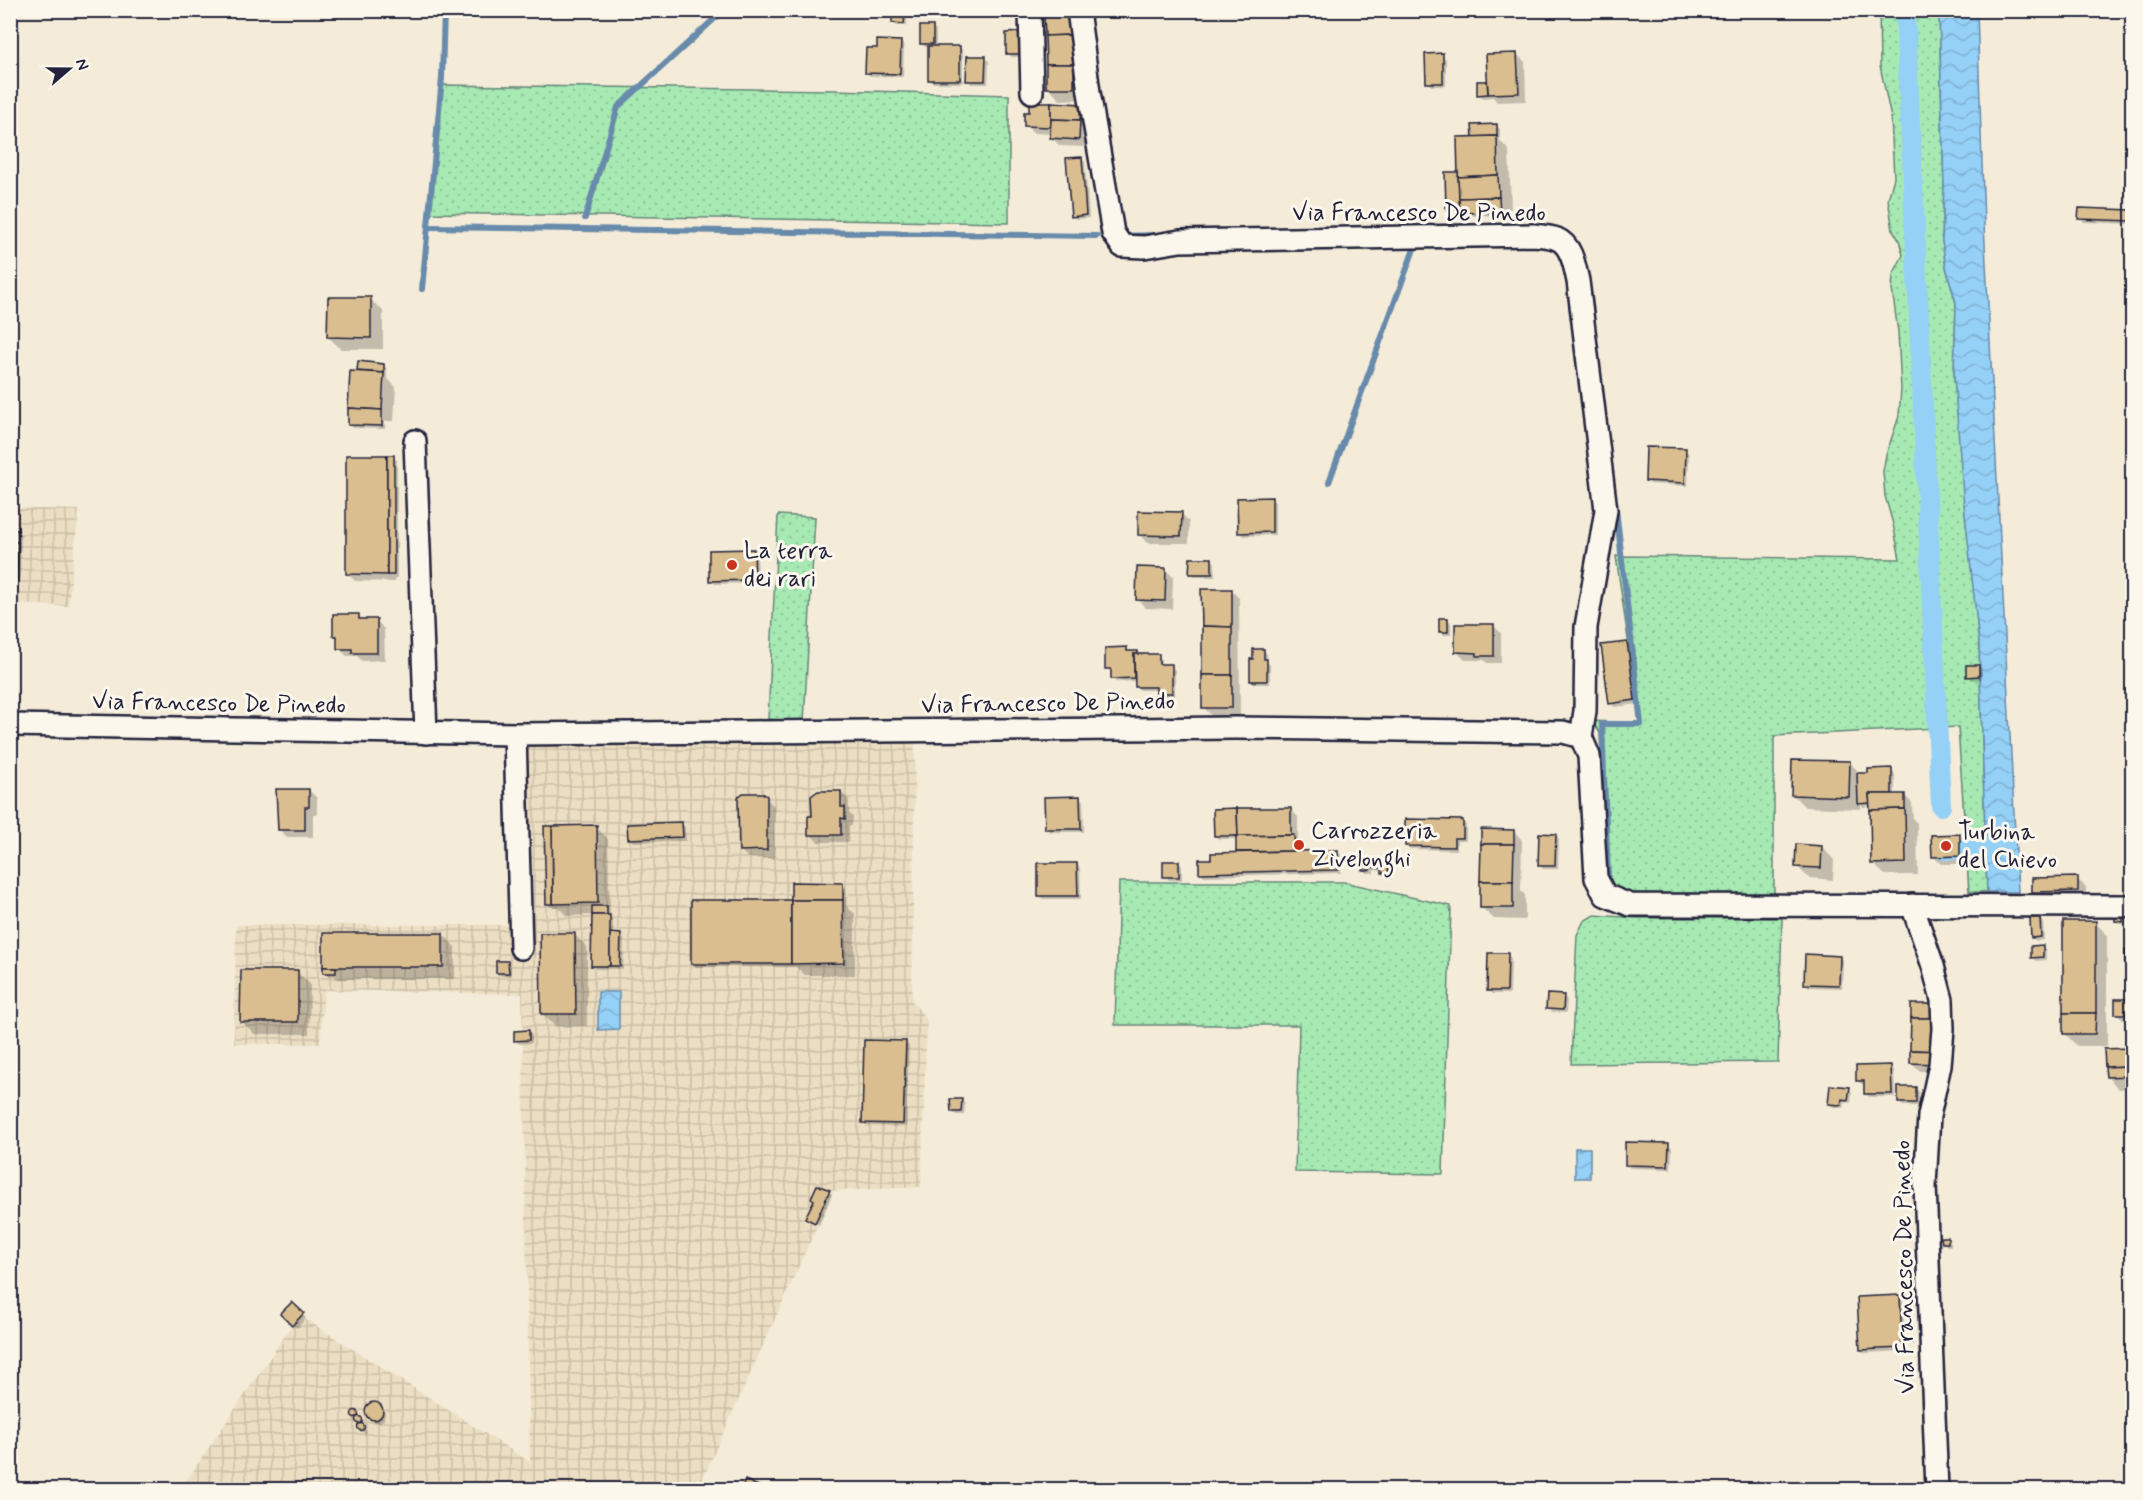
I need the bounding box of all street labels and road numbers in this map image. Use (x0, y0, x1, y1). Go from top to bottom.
street label: Via Francesco De Pinedo (1292, 198, 1546, 229)
street label: Via Francesco De Pinedo (92, 686, 346, 722)
street label: Via Francesco De Pinedo (921, 686, 1175, 722)
street label: Via Francesco De Pinedo (1887, 1140, 1923, 1394)

